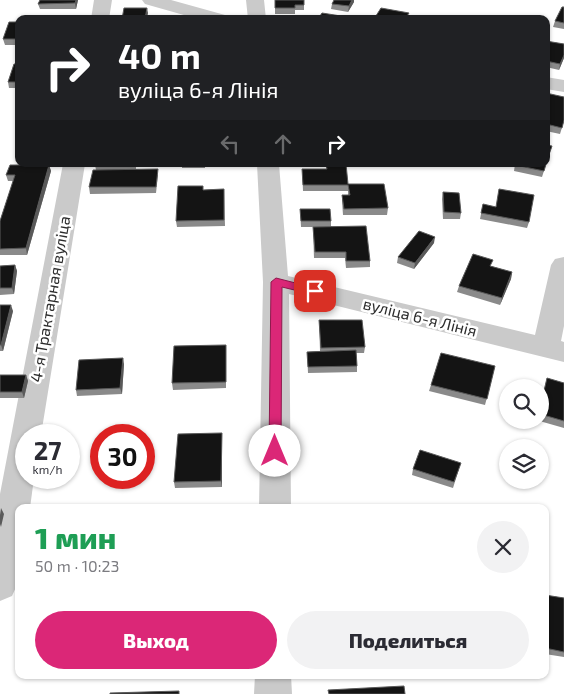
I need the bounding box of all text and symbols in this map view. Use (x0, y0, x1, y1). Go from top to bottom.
text: 40 m (118, 34, 201, 76)
icon: right (35, 35, 100, 100)
text: вуліца 6-я Лінія (118, 76, 278, 102)
icon: left (216, 130, 244, 158)
icon: ahead (269, 130, 297, 158)
icon: right (322, 130, 350, 158)
street label: 4-я Трактарная вуліца (26, 214, 74, 384)
pin (294, 270, 336, 312)
icon: arrive (301, 277, 329, 305)
street label: вуліца 6-я Лінія (361, 293, 479, 341)
map controls (499, 379, 549, 489)
button: search (499, 379, 549, 429)
speed limit sign: 30 (90, 424, 155, 489)
position arrow (248, 424, 300, 476)
text: 27 (34, 435, 61, 465)
button: layers (499, 439, 549, 489)
text: km/h (33, 462, 62, 476)
text: 1 мин (35, 519, 116, 555)
button: close (477, 521, 529, 573)
text: 50 m · 10:23 (35, 556, 119, 575)
button: Выход (35, 611, 277, 669)
button: Поделиться (287, 611, 529, 669)

